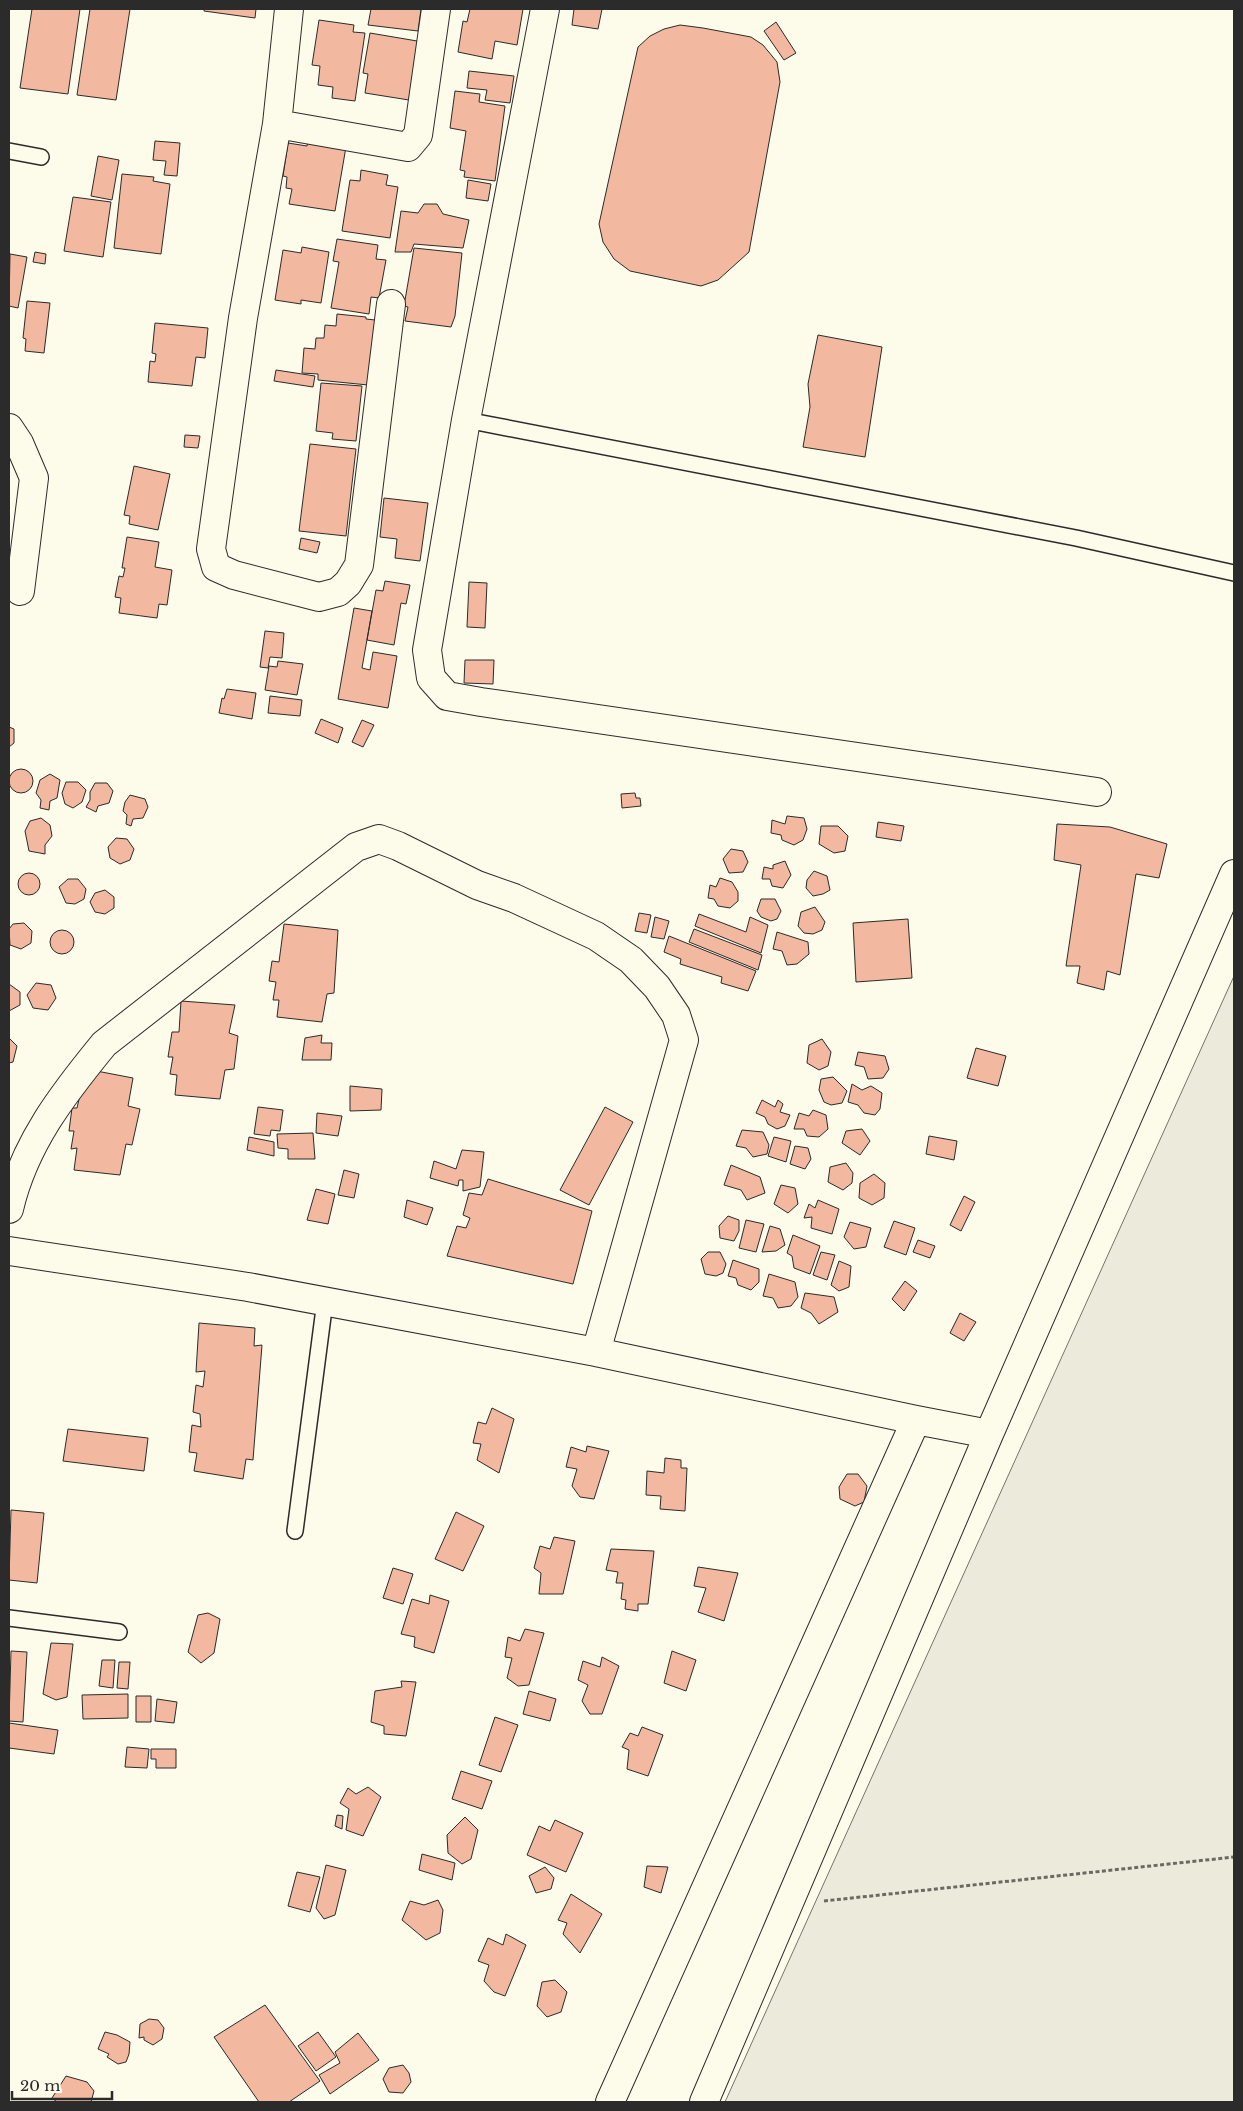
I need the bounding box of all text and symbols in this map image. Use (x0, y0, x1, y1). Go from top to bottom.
scale bar (12, 2068, 112, 2100)
text: 20 m (20, 2076, 60, 2095)

